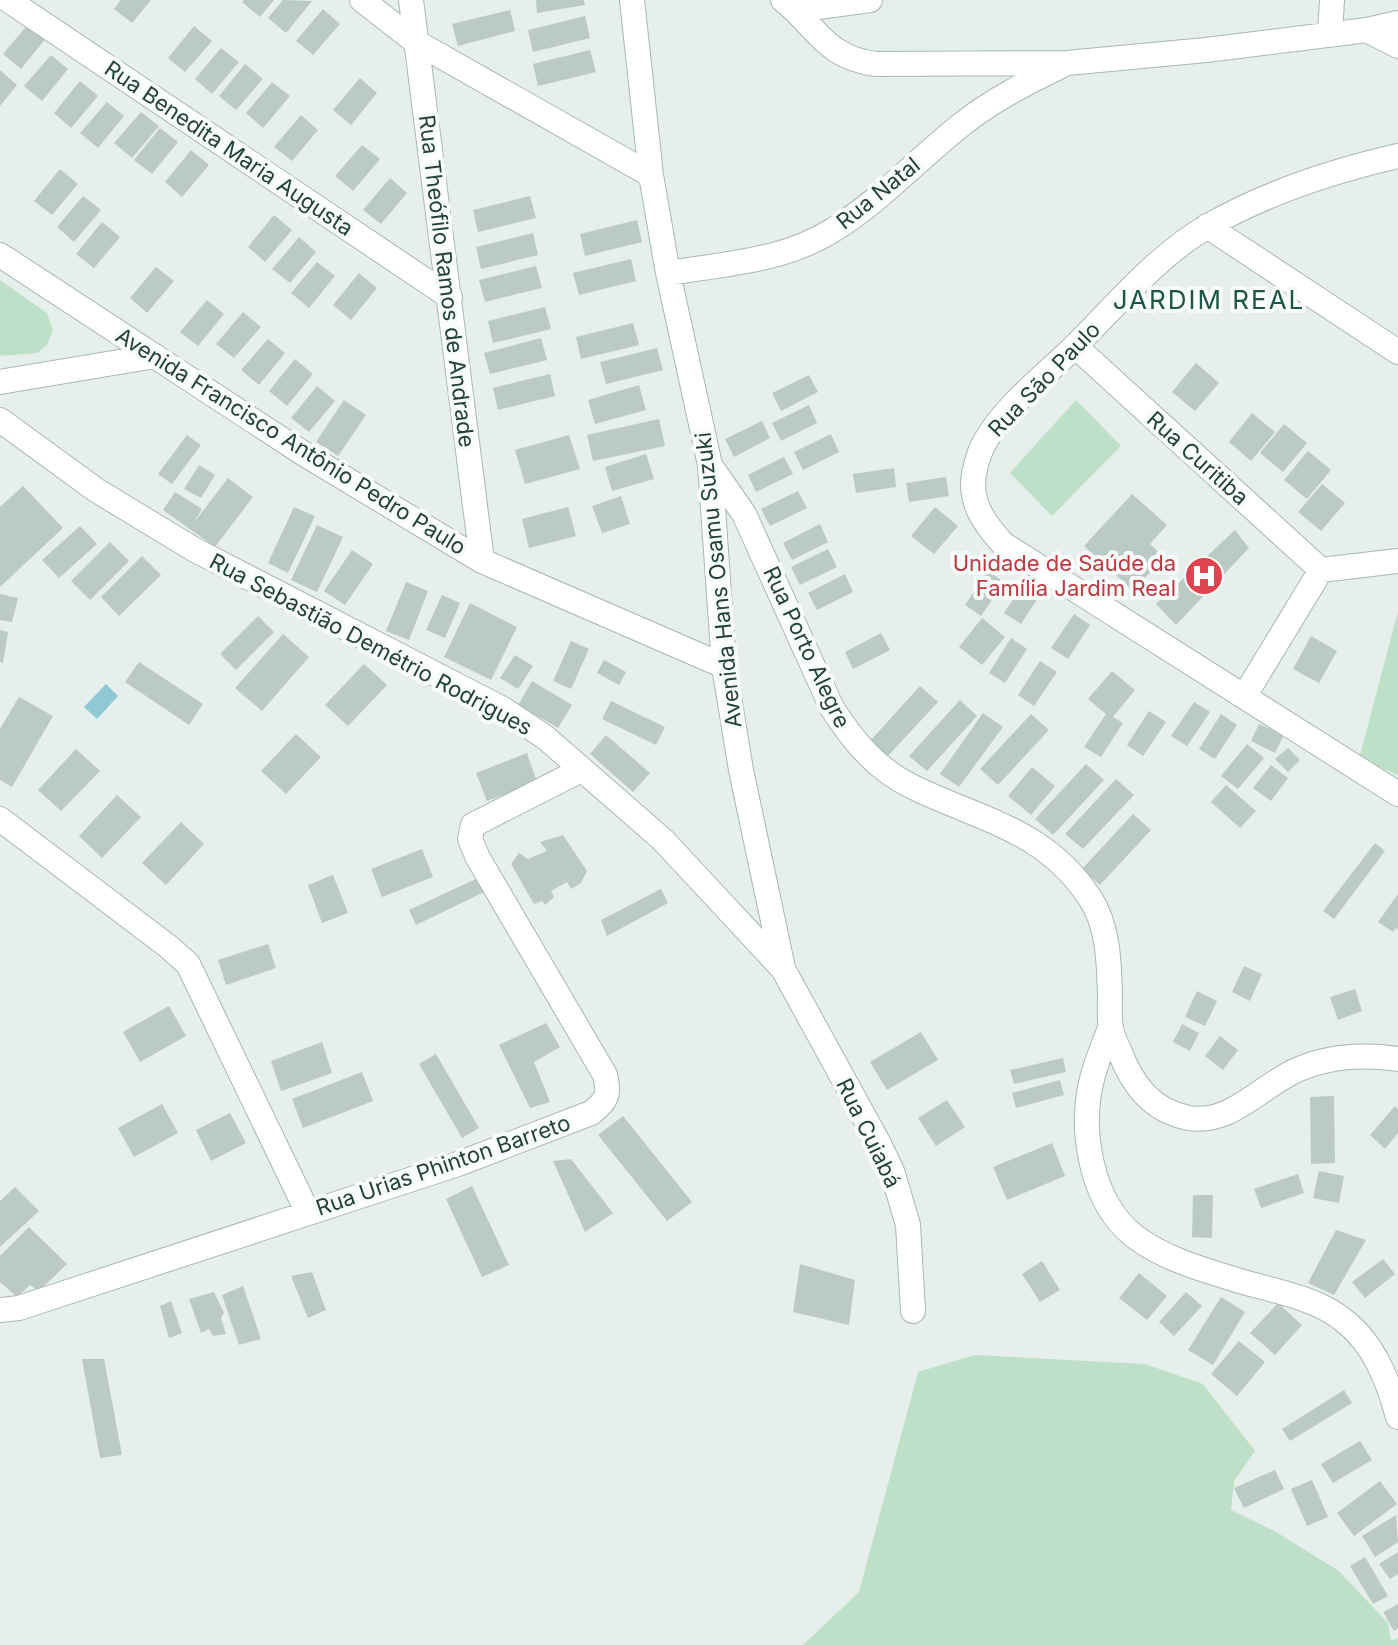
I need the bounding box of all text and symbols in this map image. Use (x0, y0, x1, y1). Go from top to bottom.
street label: Rua Benedita Maria Augusta (100, 55, 358, 241)
street label: Rua Theófilo Ramos de Andrade (414, 113, 480, 449)
street label: Rua Natal (831, 152, 925, 234)
district label: JARDIM REAL (1113, 284, 1305, 315)
street label: Rua São Paulo (983, 316, 1105, 442)
street label: Avenida Francisco Antônio Pedro Paulo (111, 322, 471, 560)
street label: Rua Curitiba (1142, 406, 1254, 510)
street label: Avenida Hans Osamu Suzuki (690, 431, 746, 729)
street label: Rua Sebastião Demétrio Rodrigues (205, 548, 537, 740)
place label: Unidade de Saúde da Família Jardim Real (953, 550, 1176, 601)
hospital icon: Unidade de Saúde da Família Jardim Real (1183, 555, 1225, 597)
street label: Rua Porto Alegre (758, 562, 856, 732)
street label: Rua Cuiabá (831, 1074, 907, 1192)
street label: Rua Urias Phinton Barreto (312, 1109, 574, 1221)

